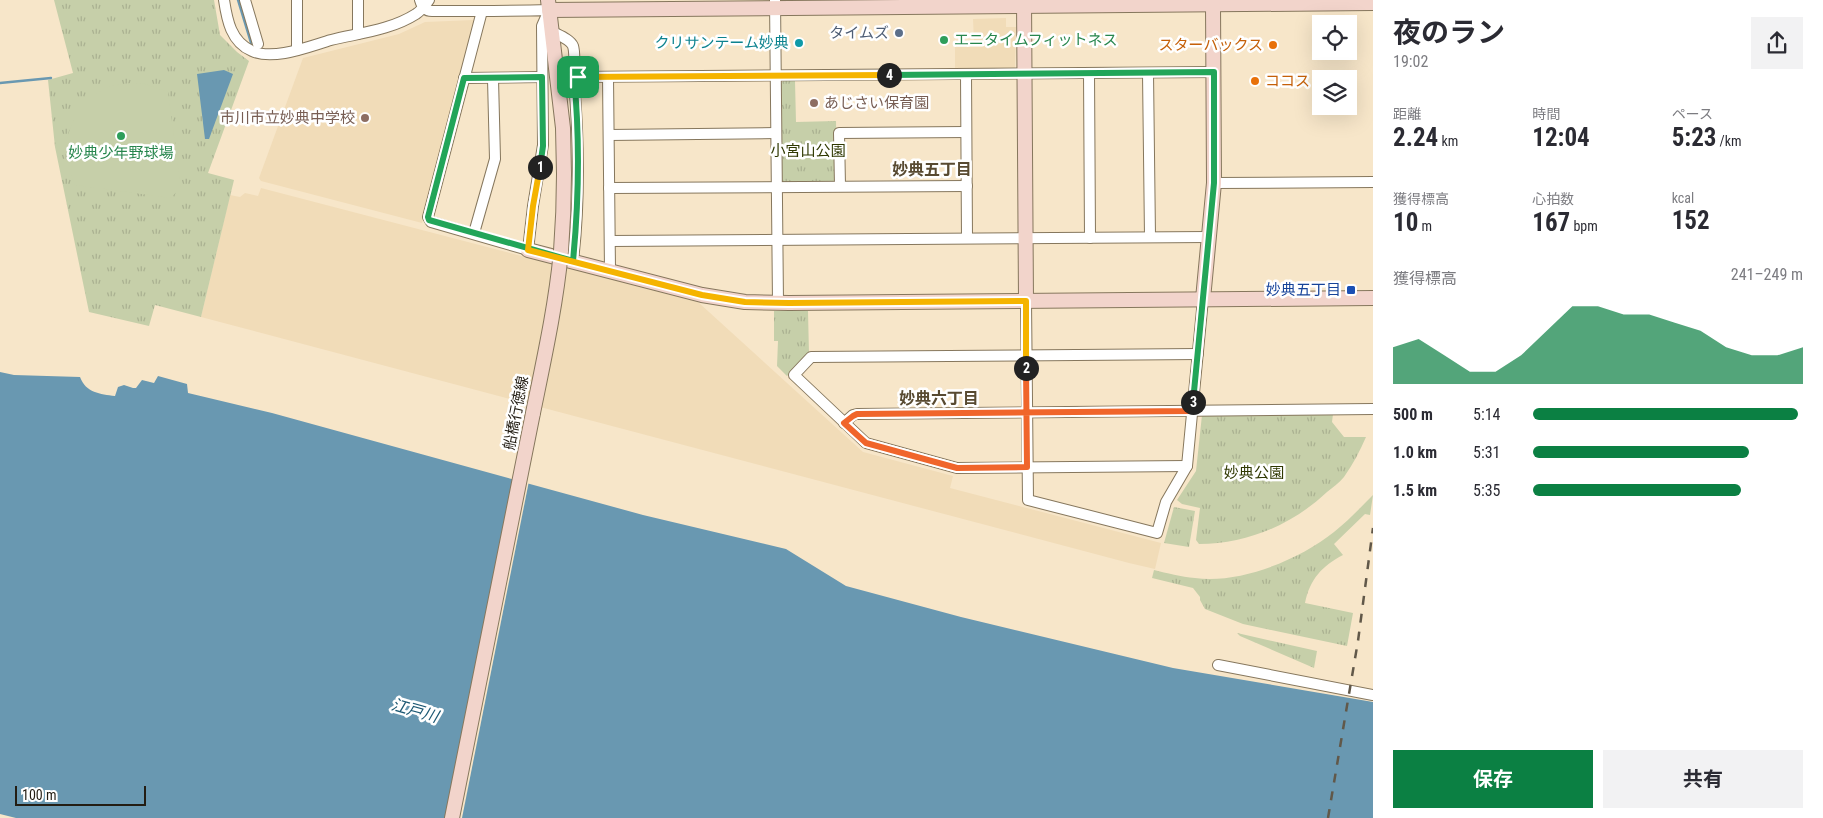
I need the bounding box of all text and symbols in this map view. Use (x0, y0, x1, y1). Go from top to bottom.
map controls (1312, 15, 1357, 115)
button: locate (1312, 15, 1357, 60)
text: 夜のラン (1393, 16, 1505, 49)
button: share (1751, 17, 1803, 69)
place label: タイムズ (829, 24, 889, 42)
marker: タイムズ (893, 27, 905, 39)
place label: エニタイムフィットネス (954, 31, 1118, 49)
place label: クリサンテーム妙典 (654, 34, 789, 52)
marker: エニタイムフィットネス (938, 34, 950, 46)
place label: スターバックス (1159, 36, 1263, 54)
marker: クリサンテーム妙典 (793, 37, 805, 49)
marker: スターバックス (1267, 39, 1279, 51)
text: 19:02 (1393, 52, 1428, 71)
pin (557, 56, 599, 98)
pin: 4 (876, 62, 902, 88)
icon: arrive (564, 63, 592, 91)
text: 4 (886, 67, 893, 83)
button: layers (1312, 70, 1357, 115)
place label: ココス (1265, 72, 1310, 90)
marker: ココス (1249, 75, 1261, 87)
place label: あじさい保育園 (824, 94, 929, 112)
marker: あじさい保育園 (808, 97, 820, 109)
text: 距離 (1393, 106, 1421, 122)
text: 時間 (1532, 106, 1560, 122)
text: ペース (1672, 106, 1713, 122)
place label: 市川市立妙典中学校 (220, 109, 355, 127)
marker: 市川市立妙典中学校 (359, 112, 371, 124)
text: 2.24 (1393, 123, 1438, 152)
text: 12:04 (1532, 123, 1590, 152)
text: 5:23 (1672, 123, 1716, 152)
marker: 妙典少年野球場 (115, 130, 127, 142)
text: km (1438, 133, 1458, 149)
text: /km (1716, 133, 1742, 149)
park label: 小宮山公園 (770, 142, 846, 160)
place label: 妙典少年野球場 (68, 144, 174, 162)
pin: 1 (528, 154, 552, 180)
text: 1 (537, 159, 544, 175)
district label: 妙典五丁目 (892, 160, 972, 179)
text: kcal (1672, 190, 1694, 206)
text: 獲得標高 (1393, 191, 1449, 207)
text: 心拍数 (1532, 191, 1574, 207)
text: 152 (1672, 206, 1710, 235)
text: 10 (1393, 208, 1418, 237)
text: 167 (1532, 208, 1570, 237)
text: m (1418, 218, 1432, 234)
text: bpm (1570, 218, 1598, 234)
text: 241–249 m (1731, 265, 1803, 284)
text: 獲得標高 (1393, 269, 1457, 288)
place label: 妙典五丁目 (1266, 281, 1341, 299)
marker: 妙典五丁目 (1345, 284, 1357, 296)
pin: 2 (1014, 356, 1038, 380)
text: 2 (1023, 360, 1030, 376)
street label: 船橋行徳線 (500, 374, 532, 452)
district label: 妙典六丁目 (899, 389, 979, 408)
pin: 3 (1180, 390, 1206, 414)
text: 3 (1190, 394, 1197, 410)
text: 500 m (1393, 405, 1433, 424)
text: 5:14 (1473, 405, 1500, 424)
text: 1.0 km (1393, 443, 1437, 462)
text: 5:31 (1473, 443, 1500, 462)
park label: 妙典公園 (1224, 464, 1284, 482)
text: 1.5 km (1393, 481, 1437, 500)
text: 5:35 (1473, 481, 1500, 500)
water label: 江戸川 (389, 695, 442, 727)
button: 保存 (1393, 750, 1593, 808)
button: 共有 (1603, 750, 1803, 808)
scale bar (15, 783, 146, 806)
text: 100 m (22, 787, 57, 803)

